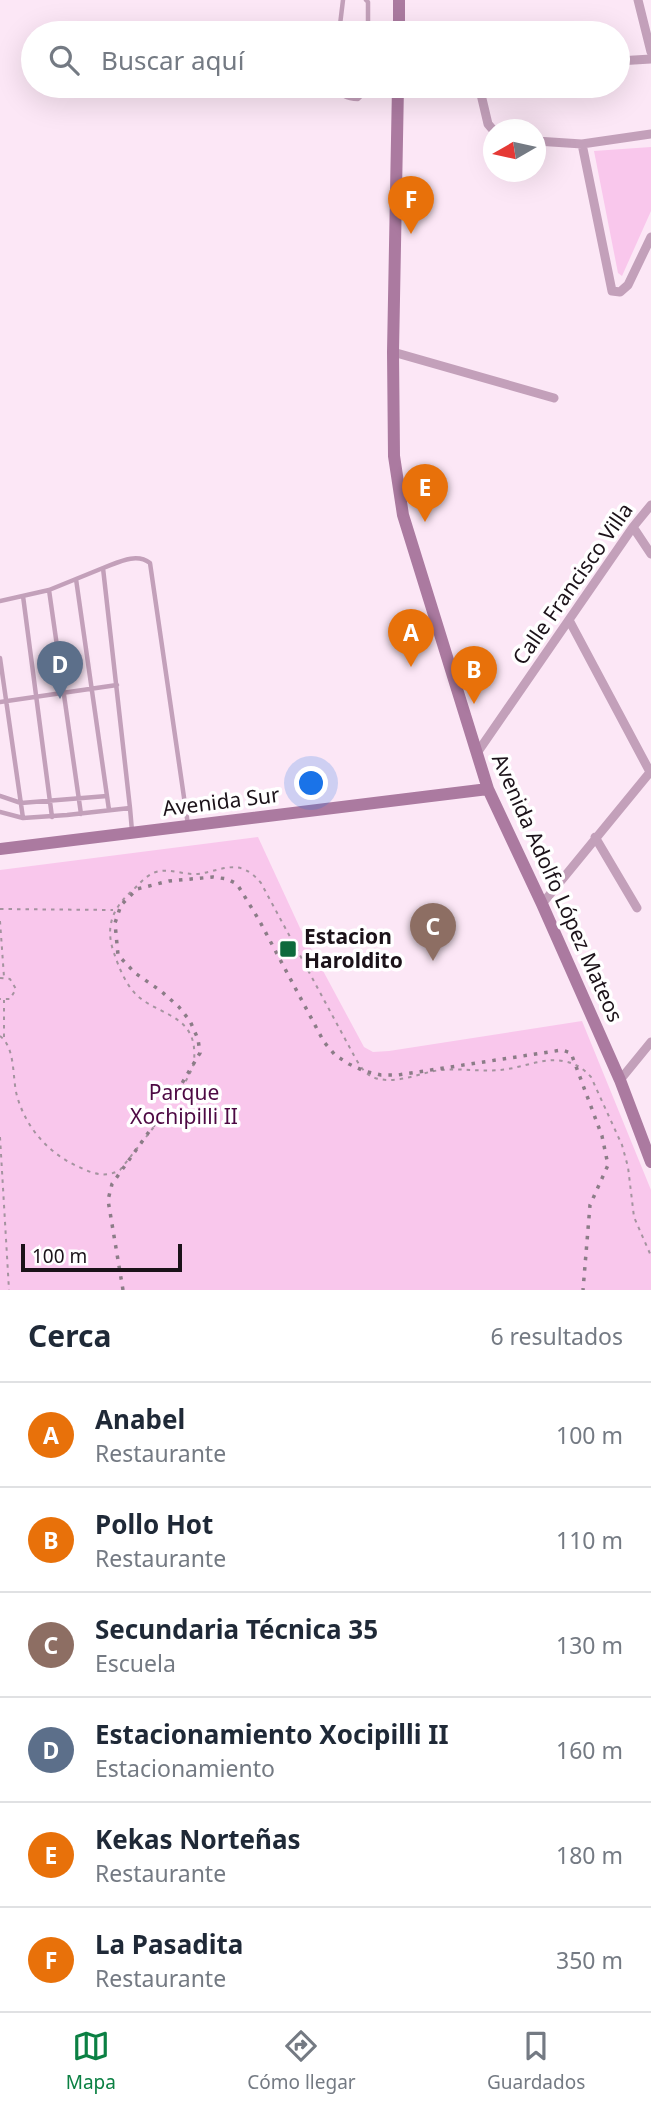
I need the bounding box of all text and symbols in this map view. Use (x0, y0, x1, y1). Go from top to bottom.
search box (21, 21, 630, 98)
icon: search (45, 41, 83, 79)
text: Buscar aquí (101, 42, 244, 78)
north arrow (483, 119, 546, 182)
pin: F (388, 176, 434, 234)
pin: E (402, 464, 448, 522)
street label: Calle Francisco Villa (506, 497, 639, 670)
pin: A (388, 609, 434, 667)
pin: D (37, 641, 83, 699)
pin: B (451, 646, 497, 704)
street label: Avenida Adolfo López Mateos (486, 749, 630, 1026)
your location (294, 766, 328, 800)
street label: Avenida Sur (161, 780, 281, 822)
pin: C (410, 903, 456, 961)
place label: Estacion Haroldito (304, 922, 403, 974)
marker: Estacion Haroldito (278, 939, 298, 959)
park label: Parque Xochipilli II (130, 1078, 238, 1130)
scale bar (21, 1241, 182, 1273)
text: 100 m (32, 1243, 87, 1269)
text: Cerca (28, 1315, 111, 1356)
text: 6 resultados (490, 1320, 623, 1352)
text: Anabel (95, 1401, 185, 1437)
text: A (43, 1419, 59, 1451)
text: 100 m (556, 1419, 623, 1451)
text: Restaurante (95, 1437, 226, 1469)
text: Pollo Hot (95, 1506, 213, 1542)
text: B (43, 1524, 59, 1556)
text: 110 m (556, 1524, 623, 1556)
text: Restaurante (95, 1542, 226, 1574)
text: Secundaria Técnica 35 (95, 1611, 378, 1647)
text: C (44, 1629, 58, 1661)
text: 130 m (556, 1629, 623, 1661)
text: Escuela (95, 1647, 176, 1679)
text: Estacionamiento Xocipilli II (95, 1716, 449, 1752)
text: D (43, 1734, 59, 1766)
text: 160 m (556, 1734, 623, 1766)
text: Estacionamiento (95, 1752, 275, 1784)
text: Kekas Norteñas (95, 1821, 301, 1857)
text: E (45, 1839, 57, 1871)
text: 180 m (556, 1839, 623, 1871)
text: Restaurante (95, 1857, 226, 1889)
text: La Pasadita (95, 1926, 243, 1962)
text: F (45, 1944, 57, 1976)
text: 350 m (556, 1944, 623, 1976)
text: Restaurante (95, 1962, 226, 1994)
tab: Mapa (66, 2027, 116, 2095)
tab: Cómo llegar (247, 2027, 356, 2095)
tab: Guardados (487, 2027, 585, 2095)

